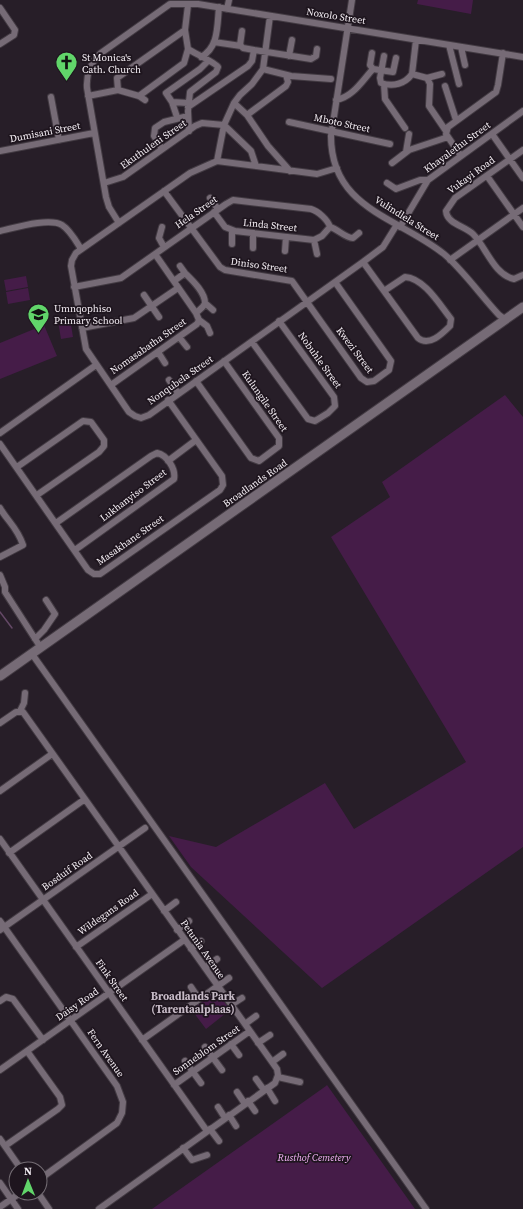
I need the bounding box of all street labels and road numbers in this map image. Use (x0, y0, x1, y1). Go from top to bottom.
street label: Noxolo Street (306, 5, 367, 27)
street label: Mboto Street (313, 111, 372, 135)
street label: Ekuthuleni Street (117, 116, 189, 172)
street label: Khayalethu Street (421, 118, 493, 175)
street label: Dumisani Street (9, 119, 82, 145)
street label: Vukayi Road (445, 153, 498, 197)
street label: Hela Street (172, 192, 220, 231)
street label: Vulindlela Street (372, 193, 442, 243)
street label: Linda Street (243, 216, 298, 234)
street label: Diniso Street (230, 255, 289, 276)
street label: Nomasabatha Street (108, 315, 189, 377)
street label: Kwezi Street (333, 324, 377, 376)
street label: Nobuhle Street (295, 329, 345, 391)
street label: Nonqubela Street (145, 352, 216, 407)
street label: Kulungile Street (239, 368, 291, 435)
street label: Broadlands Road (220, 456, 290, 510)
street label: Lukhanyiso Street (97, 465, 169, 524)
street label: Masakhane Street (94, 512, 167, 568)
street label: Bosduif Road (39, 849, 95, 893)
street label: Wildegans Road (75, 886, 141, 938)
street label: Petunia Avenue (178, 917, 228, 981)
street label: Fink Street (93, 956, 132, 1004)
street label: Daisy Road (53, 984, 101, 1024)
street label: Sonneblom Street (170, 1022, 243, 1078)
street label: Fern Avenue (85, 1026, 127, 1080)

